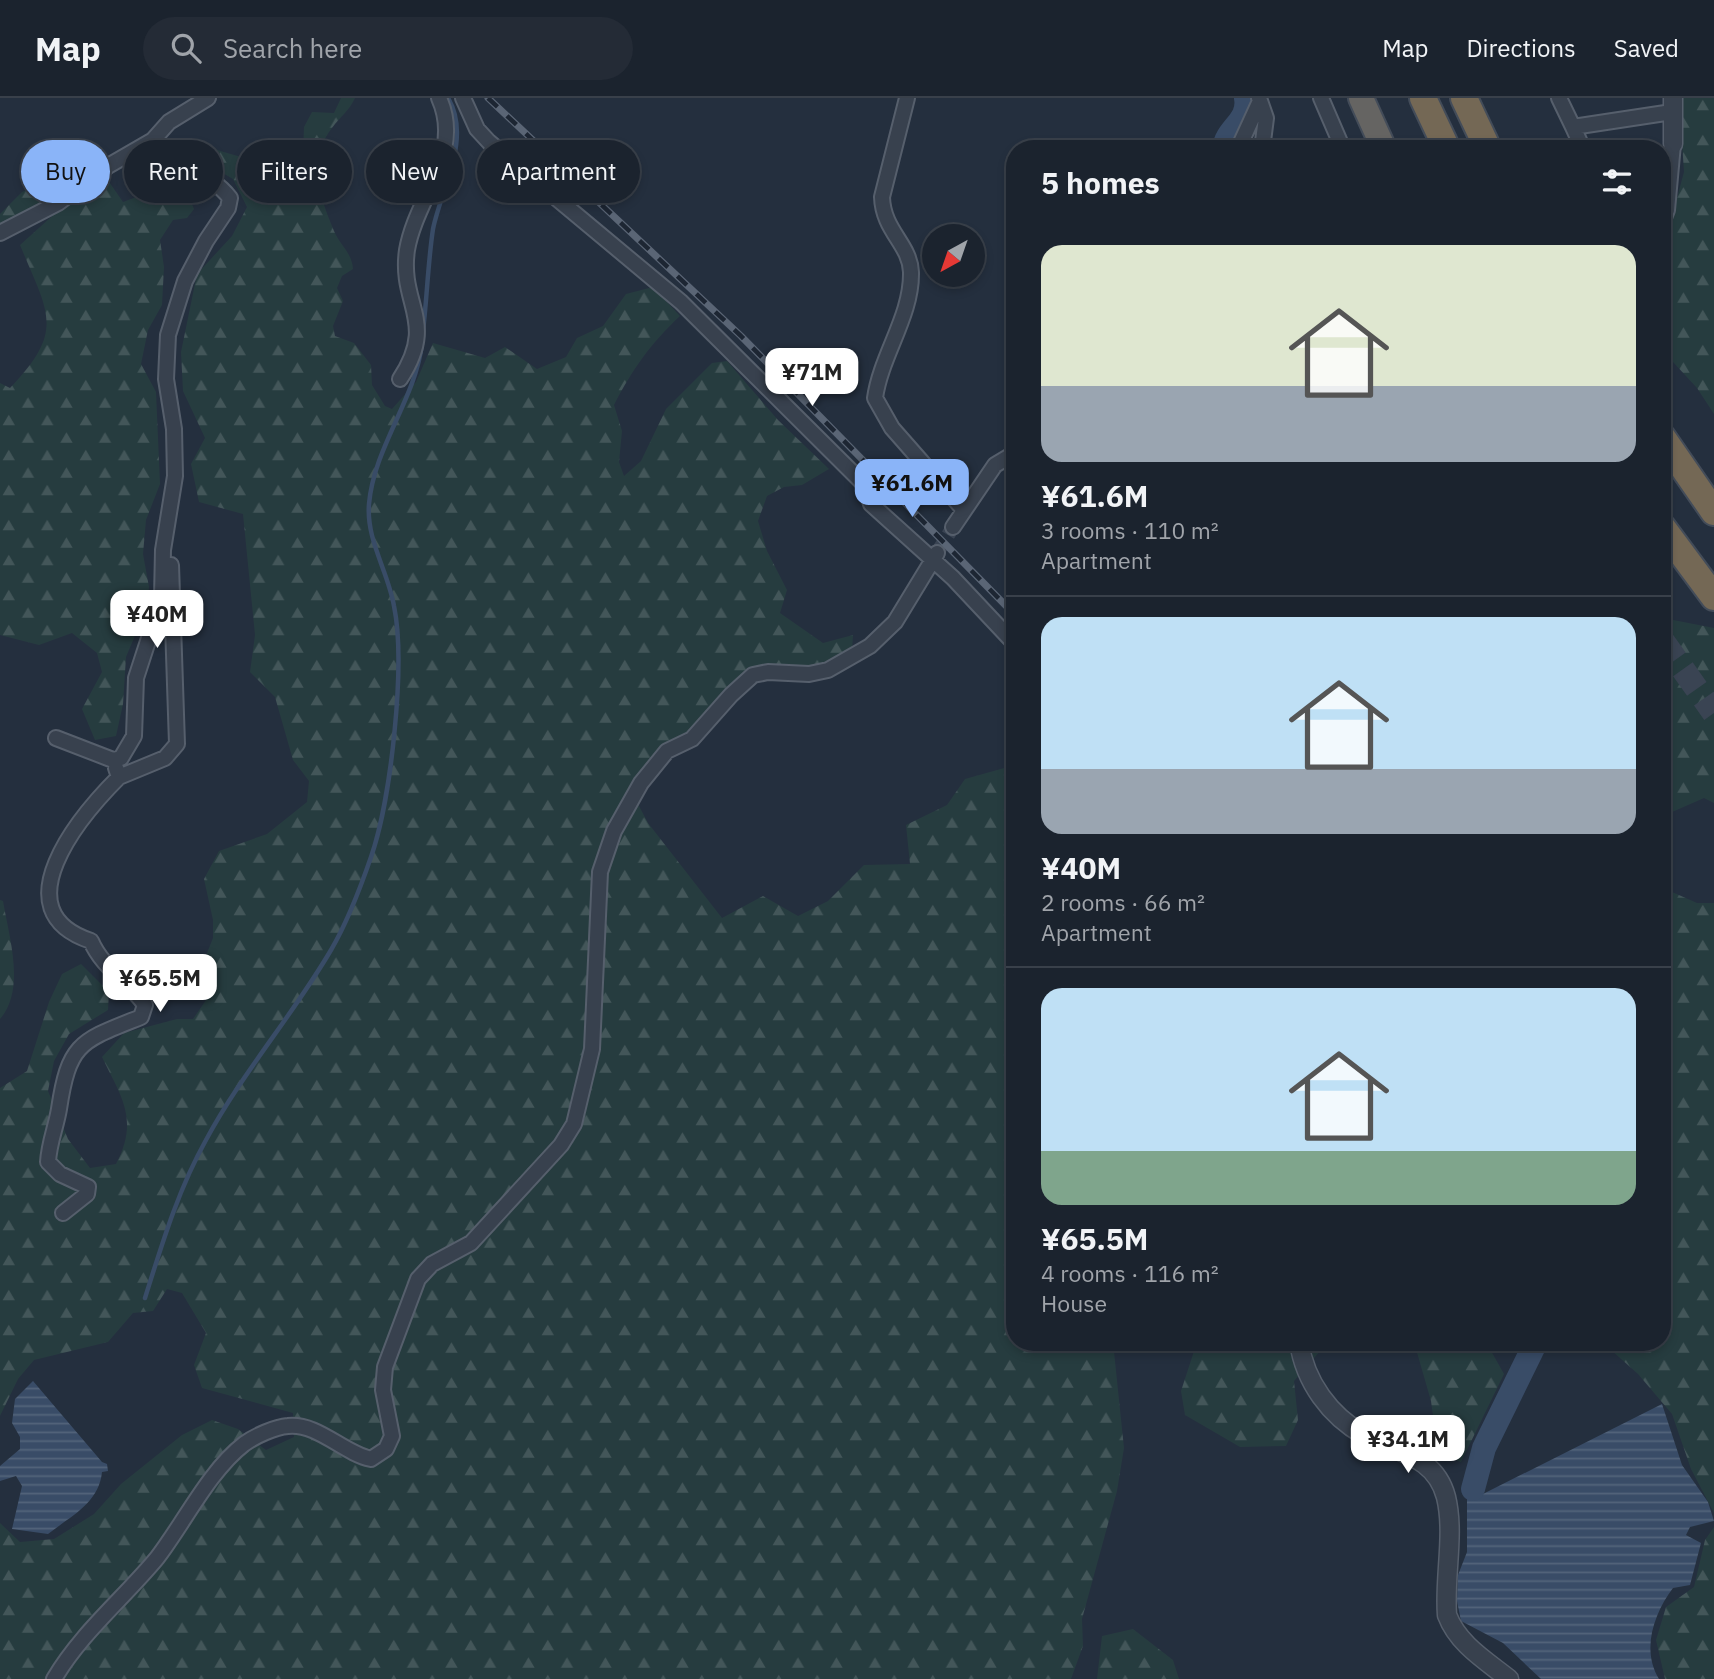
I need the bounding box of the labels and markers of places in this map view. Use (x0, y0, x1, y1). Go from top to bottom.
pin: ¥71M (771, 348, 853, 408)
pin: ¥61.6M (855, 460, 969, 519)
pin: ¥40M (116, 590, 198, 650)
pin: ¥65.5M (103, 954, 217, 1014)
pin: ¥34.1M (1351, 1416, 1465, 1475)

